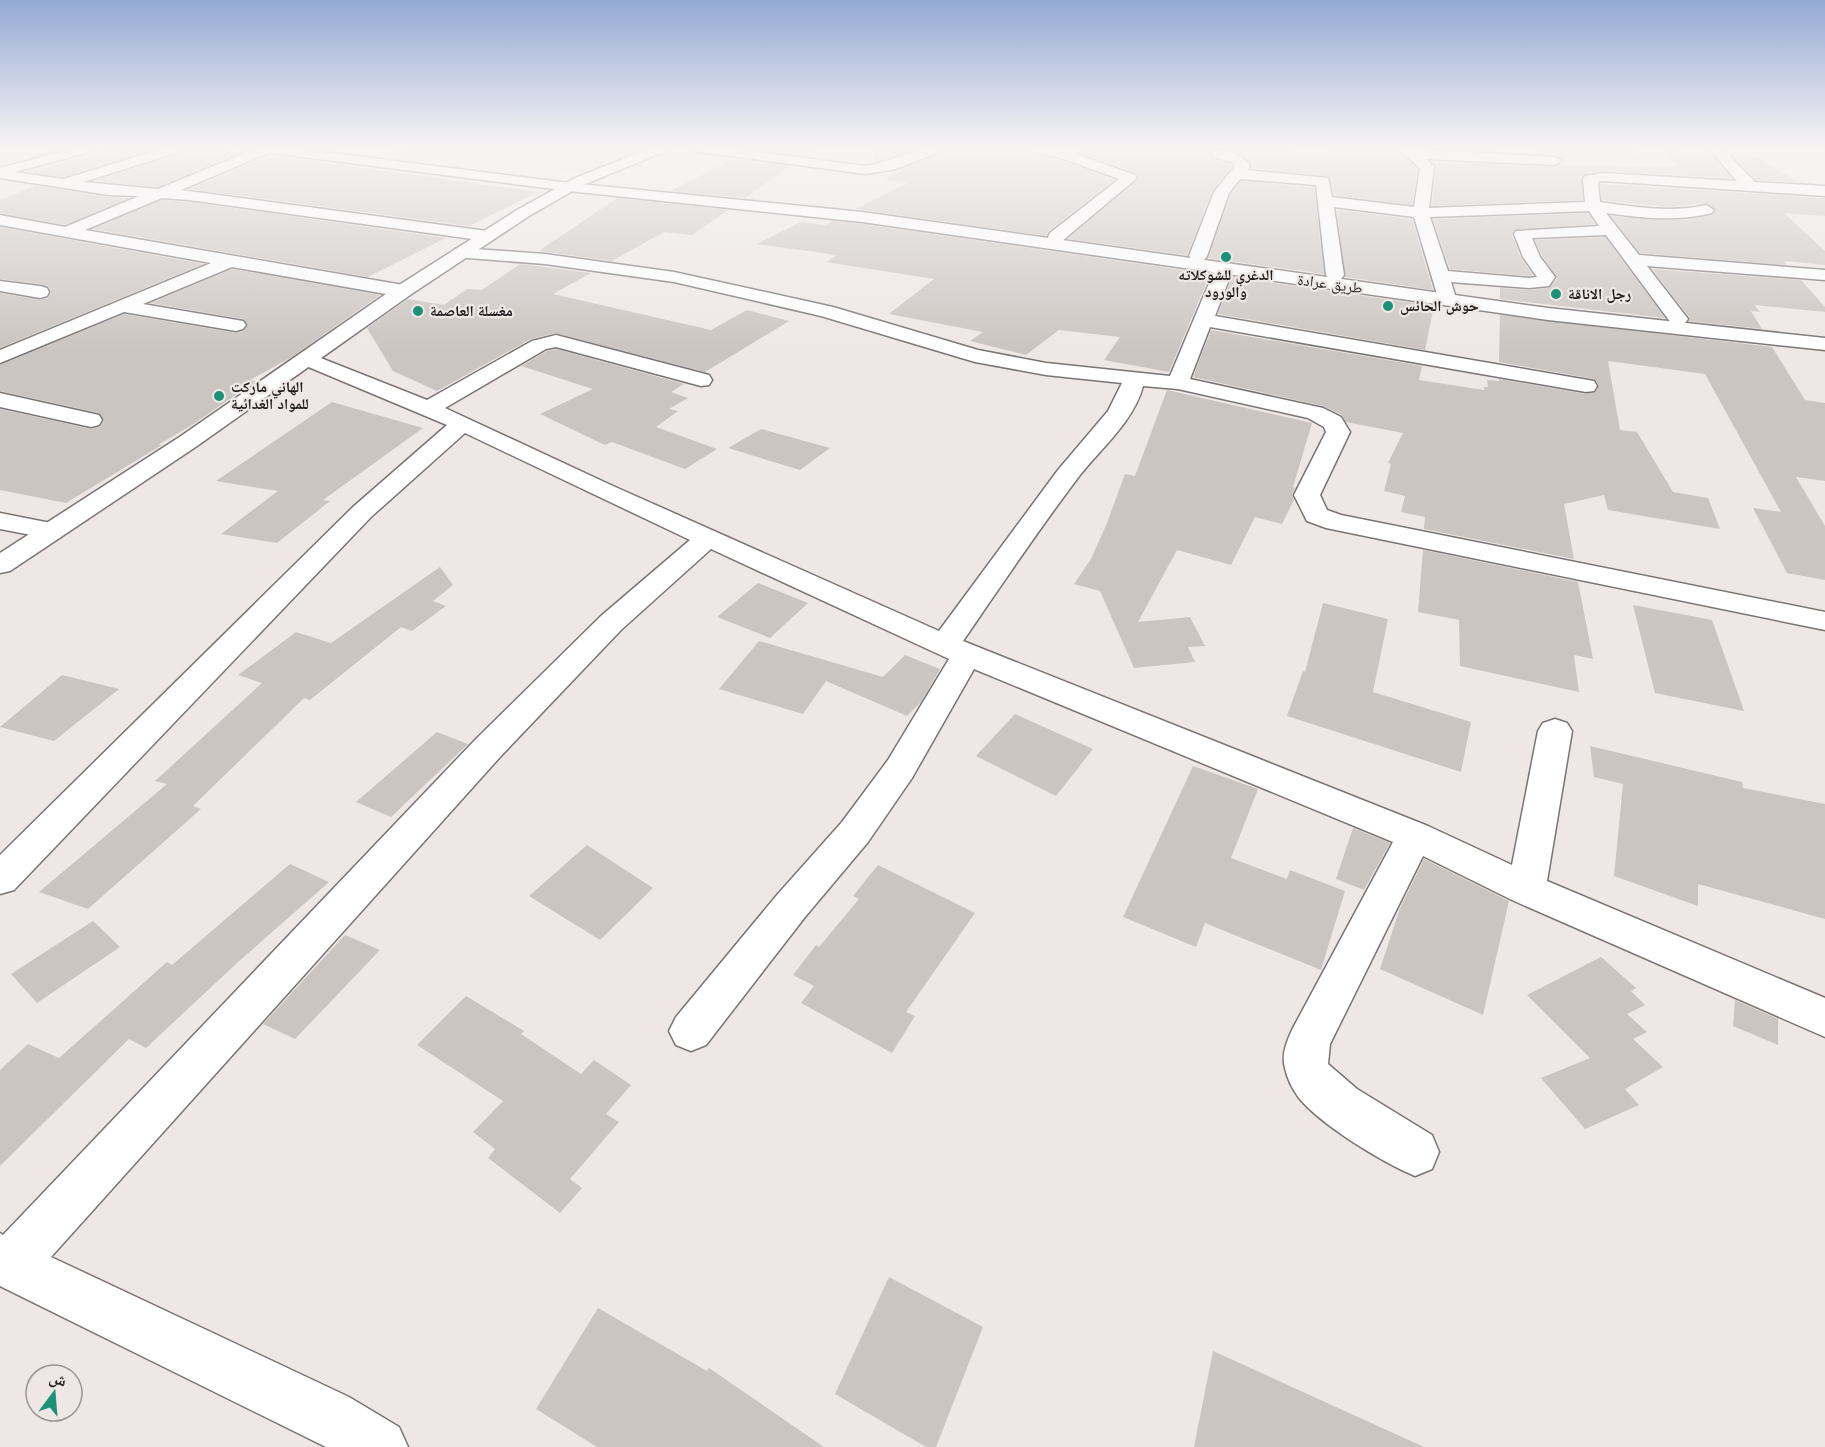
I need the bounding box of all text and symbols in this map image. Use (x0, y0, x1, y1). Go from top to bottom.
marker: الدغري للشوكلاته والورود (1219, 250, 1233, 264)
place label: الدغري للشوكلاته والورود (1178, 266, 1274, 301)
street label: طريق عرادة (1296, 271, 1364, 298)
place label: رجل الاناقة (1568, 285, 1632, 303)
marker: رجل الاناقة (1549, 287, 1563, 301)
place label: حوش الحائس (1400, 297, 1479, 315)
marker: حوش الحائس (1381, 299, 1395, 313)
place label: مغسلة العاصمة (430, 302, 513, 320)
marker: مغسلة العاصمة (411, 304, 425, 318)
place label: الهاني ماركت للمواد الغدائية (231, 378, 309, 413)
marker: الهاني ماركت للمواد الغدائية (212, 389, 226, 403)
north arrow (24, 1363, 84, 1423)
text: ش (47, 1368, 69, 1391)

